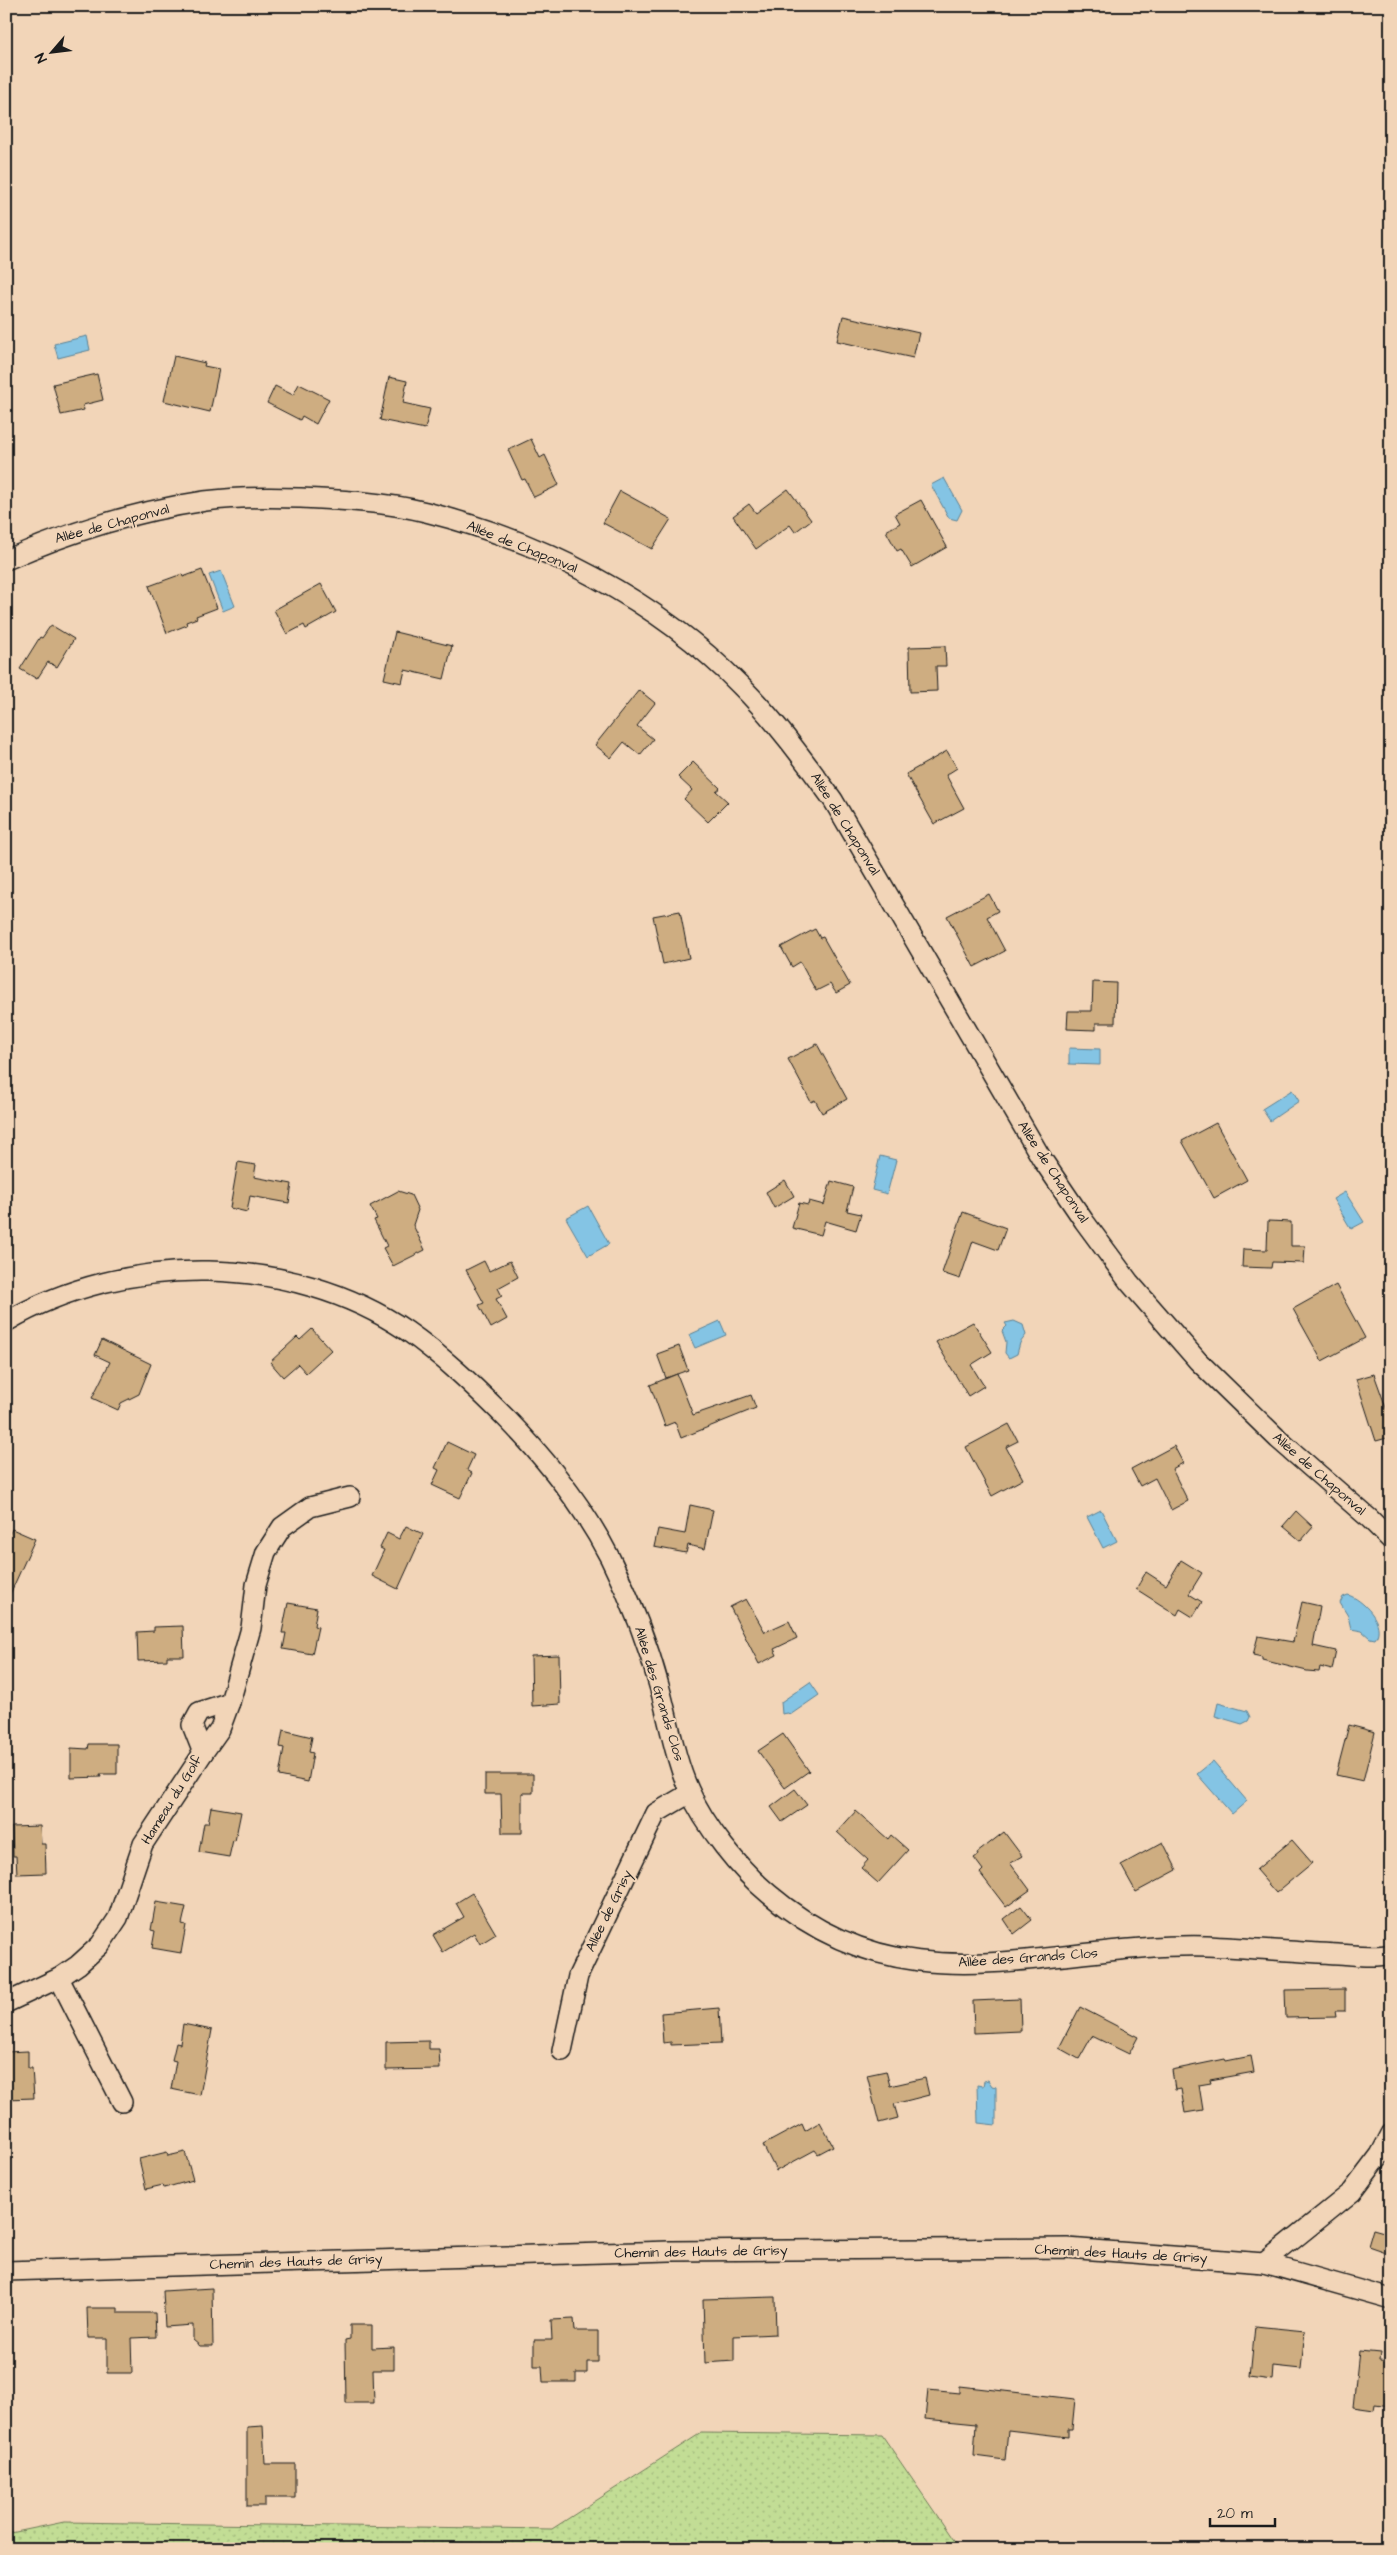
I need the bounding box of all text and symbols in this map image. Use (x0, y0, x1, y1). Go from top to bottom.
north arrow (28, 28, 78, 78)
text: N (30, 49, 52, 66)
street label: Allée de Chaponval (53, 499, 171, 549)
street label: Allée de Chaponval (464, 516, 580, 578)
street label: Allée de Chaponval (805, 769, 885, 879)
street label: Allée de Chaponval (1013, 1117, 1093, 1227)
street label: Allée de Chaponval (1268, 1428, 1370, 1520)
street label: Allée des Grands Clos (629, 1624, 689, 1764)
street label: Hameau du Golf (137, 1751, 208, 1849)
street label: Allée de Grisy (581, 1866, 638, 1955)
street label: Allée des Grands Clos (958, 1943, 1098, 1973)
street label: Chemin des Hauts de Grisy (1034, 2239, 1208, 2269)
street label: Chemin des Hauts de Grisy (614, 2240, 788, 2264)
street label: Chemin des Hauts de Grisy (209, 2249, 383, 2275)
scale bar (1210, 2495, 1274, 2527)
text: 20 m (1217, 2503, 1253, 2524)

